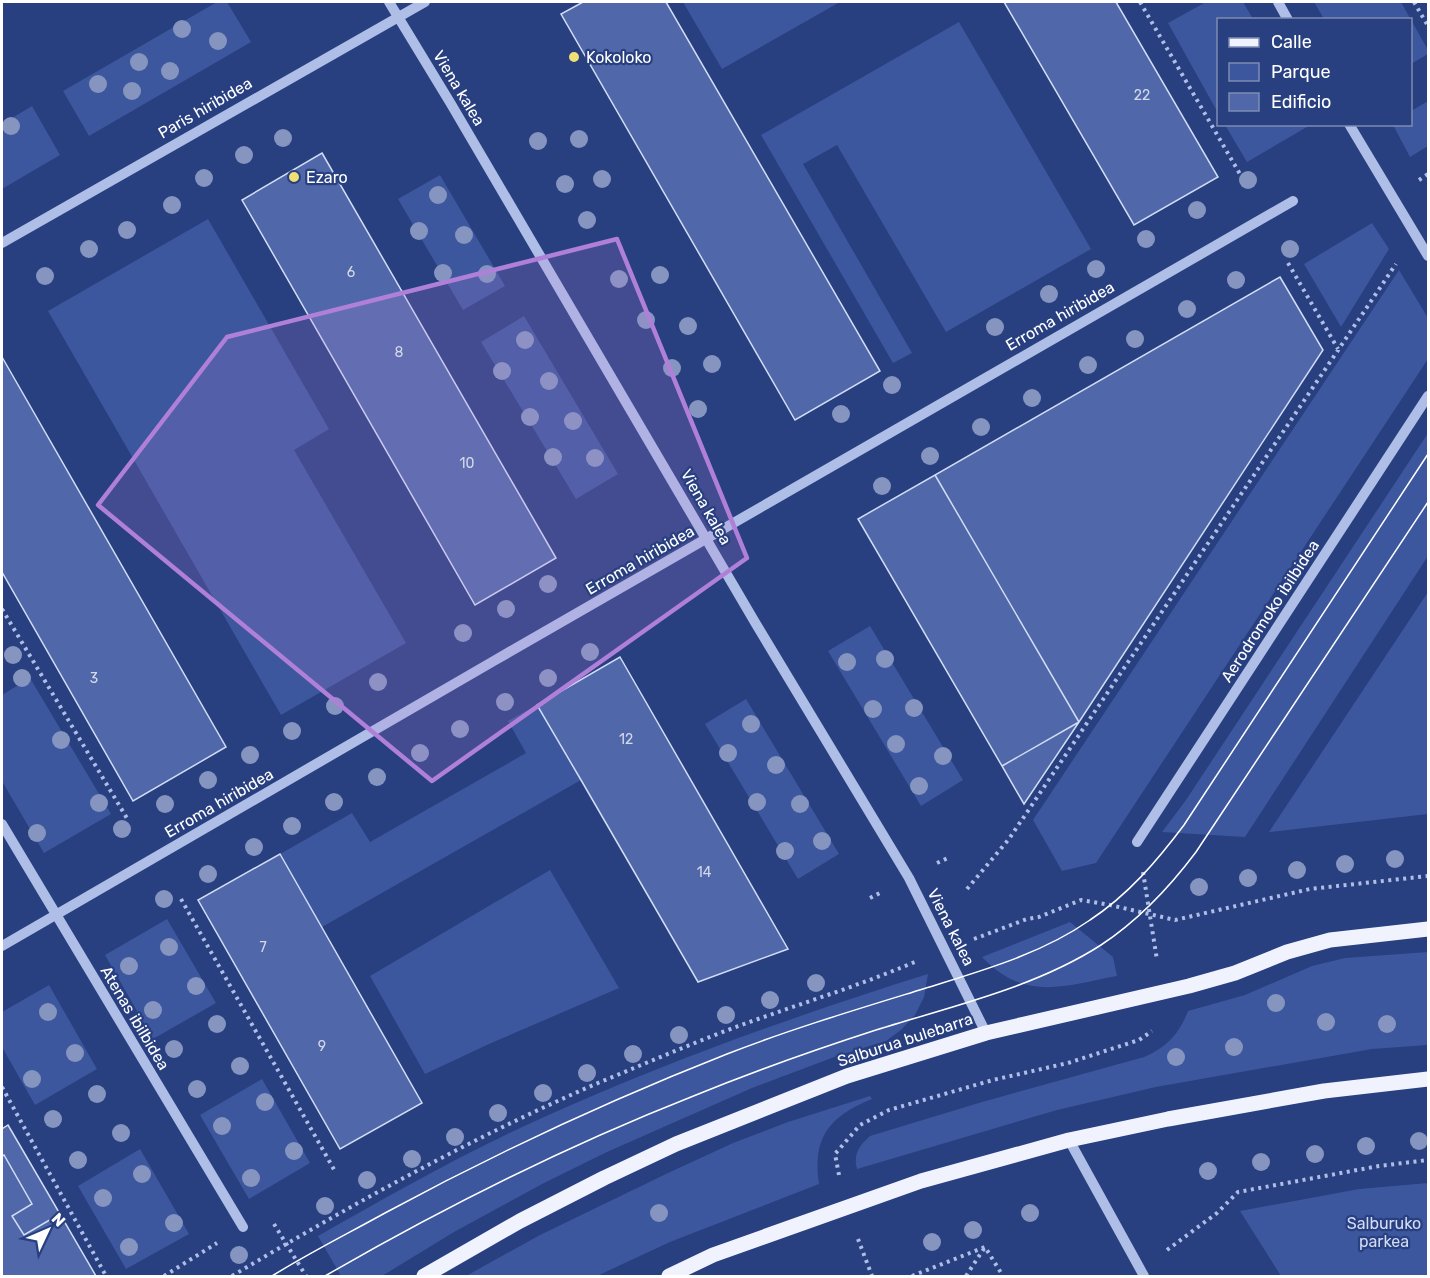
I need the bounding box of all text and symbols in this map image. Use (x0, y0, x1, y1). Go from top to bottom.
legend (1217, 18, 1412, 126)
text: Calle (1271, 31, 1312, 53)
street label: Viena kalea (429, 47, 489, 129)
place label: Kokoloko (586, 48, 652, 67)
marker: Kokoloko (567, 50, 581, 64)
text: Parque (1271, 61, 1331, 83)
street label: Paris hiribidea (155, 73, 255, 143)
house number: 22 (1134, 87, 1150, 104)
text: Edificio (1271, 91, 1331, 113)
place label: Ezaro (306, 168, 348, 187)
marker: Ezaro (287, 170, 301, 184)
house number: 6 (347, 264, 355, 281)
street label: Erroma hiribidea (1002, 277, 1118, 355)
house number: 8 (395, 344, 404, 361)
house number: 10 (460, 455, 475, 472)
street label: Viena kalea (677, 466, 735, 548)
street label: Erroma hiribidea (582, 521, 698, 599)
street label: Aerodromoko ibilbidea (1217, 536, 1323, 686)
house number: 3 (90, 670, 98, 687)
house number: 12 (619, 731, 633, 748)
street label: Erroma hiribidea (161, 764, 277, 842)
house number: 14 (697, 864, 712, 881)
street label: Viena kalea (923, 885, 979, 969)
house number: 7 (259, 939, 267, 956)
street label: Atenas ibilbidea (96, 963, 174, 1073)
street label: Salburua bulebarra (835, 1009, 975, 1071)
house number: 9 (318, 1038, 326, 1055)
north arrow (18, 1200, 78, 1260)
text: N (48, 1209, 69, 1231)
park label: Salburuko parkea (1347, 1214, 1421, 1251)

